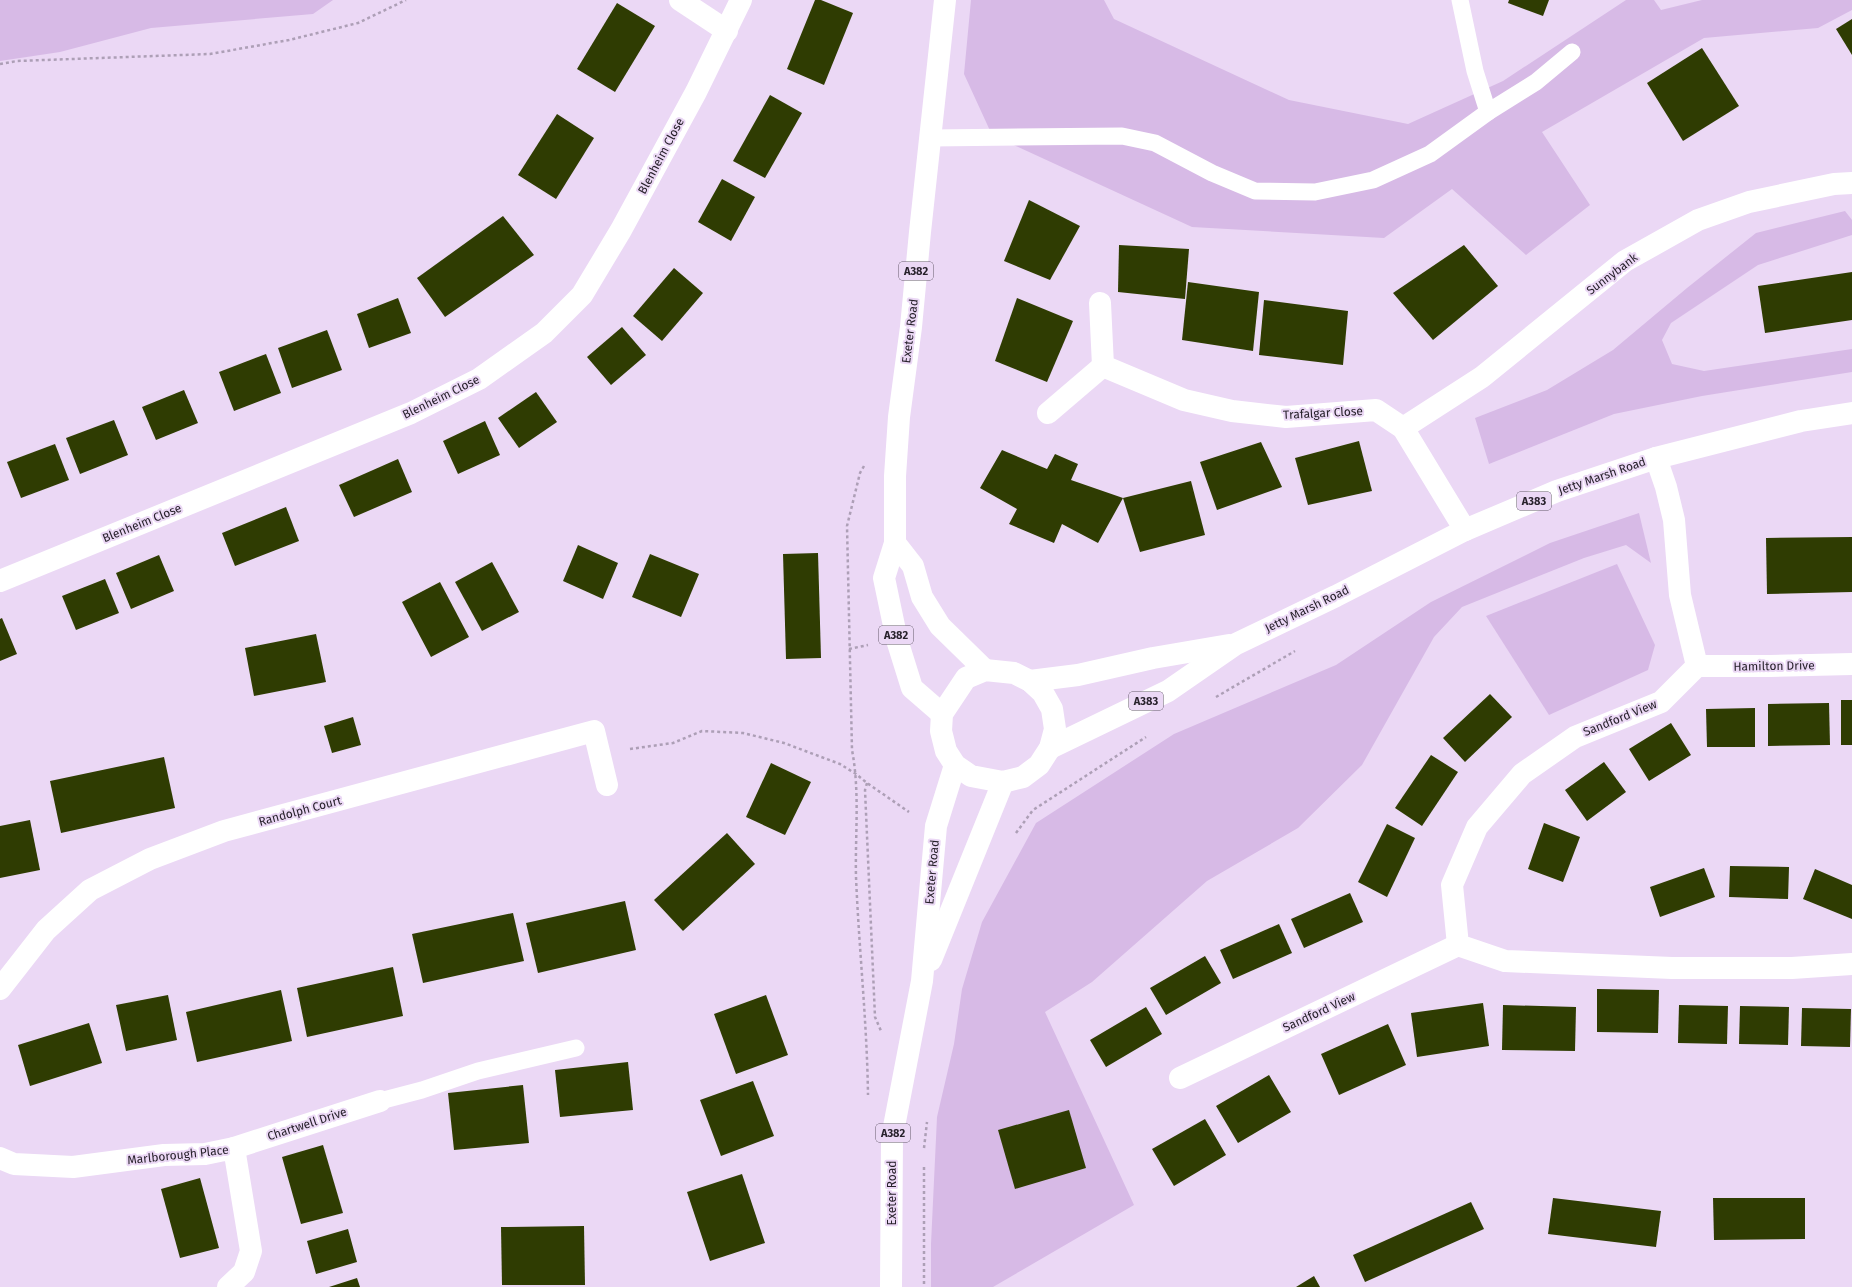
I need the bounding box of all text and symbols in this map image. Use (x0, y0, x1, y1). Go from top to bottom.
street label: Blenheim Close (635, 116, 687, 196)
street label: Sunnybank (1584, 250, 1641, 298)
road number: A382 (899, 262, 933, 280)
street label: Exeter Road (899, 298, 921, 364)
street label: Blenheim Close (400, 372, 482, 422)
street label: Trafalgar Close (1283, 404, 1363, 422)
street label: Jetty Marsh Road (1556, 454, 1648, 498)
road number: A383 (1517, 492, 1551, 510)
street label: Blenheim Close (100, 501, 184, 545)
street label: Jetty Marsh Road (1263, 583, 1351, 635)
road number: A382 (879, 626, 913, 644)
street label: Hamilton Drive (1733, 658, 1815, 674)
road number: A383 (1129, 692, 1163, 710)
street label: Sandford View (1581, 697, 1659, 739)
street label: Randolph Court (257, 793, 344, 829)
street label: Exeter Road (922, 839, 942, 905)
street label: Sandford View (1281, 989, 1358, 1035)
street label: Chartwell Drive (266, 1105, 348, 1143)
road number: A382 (876, 1124, 910, 1142)
street label: Marlborough Place (127, 1143, 229, 1167)
street label: Exeter Road (885, 1161, 899, 1225)

